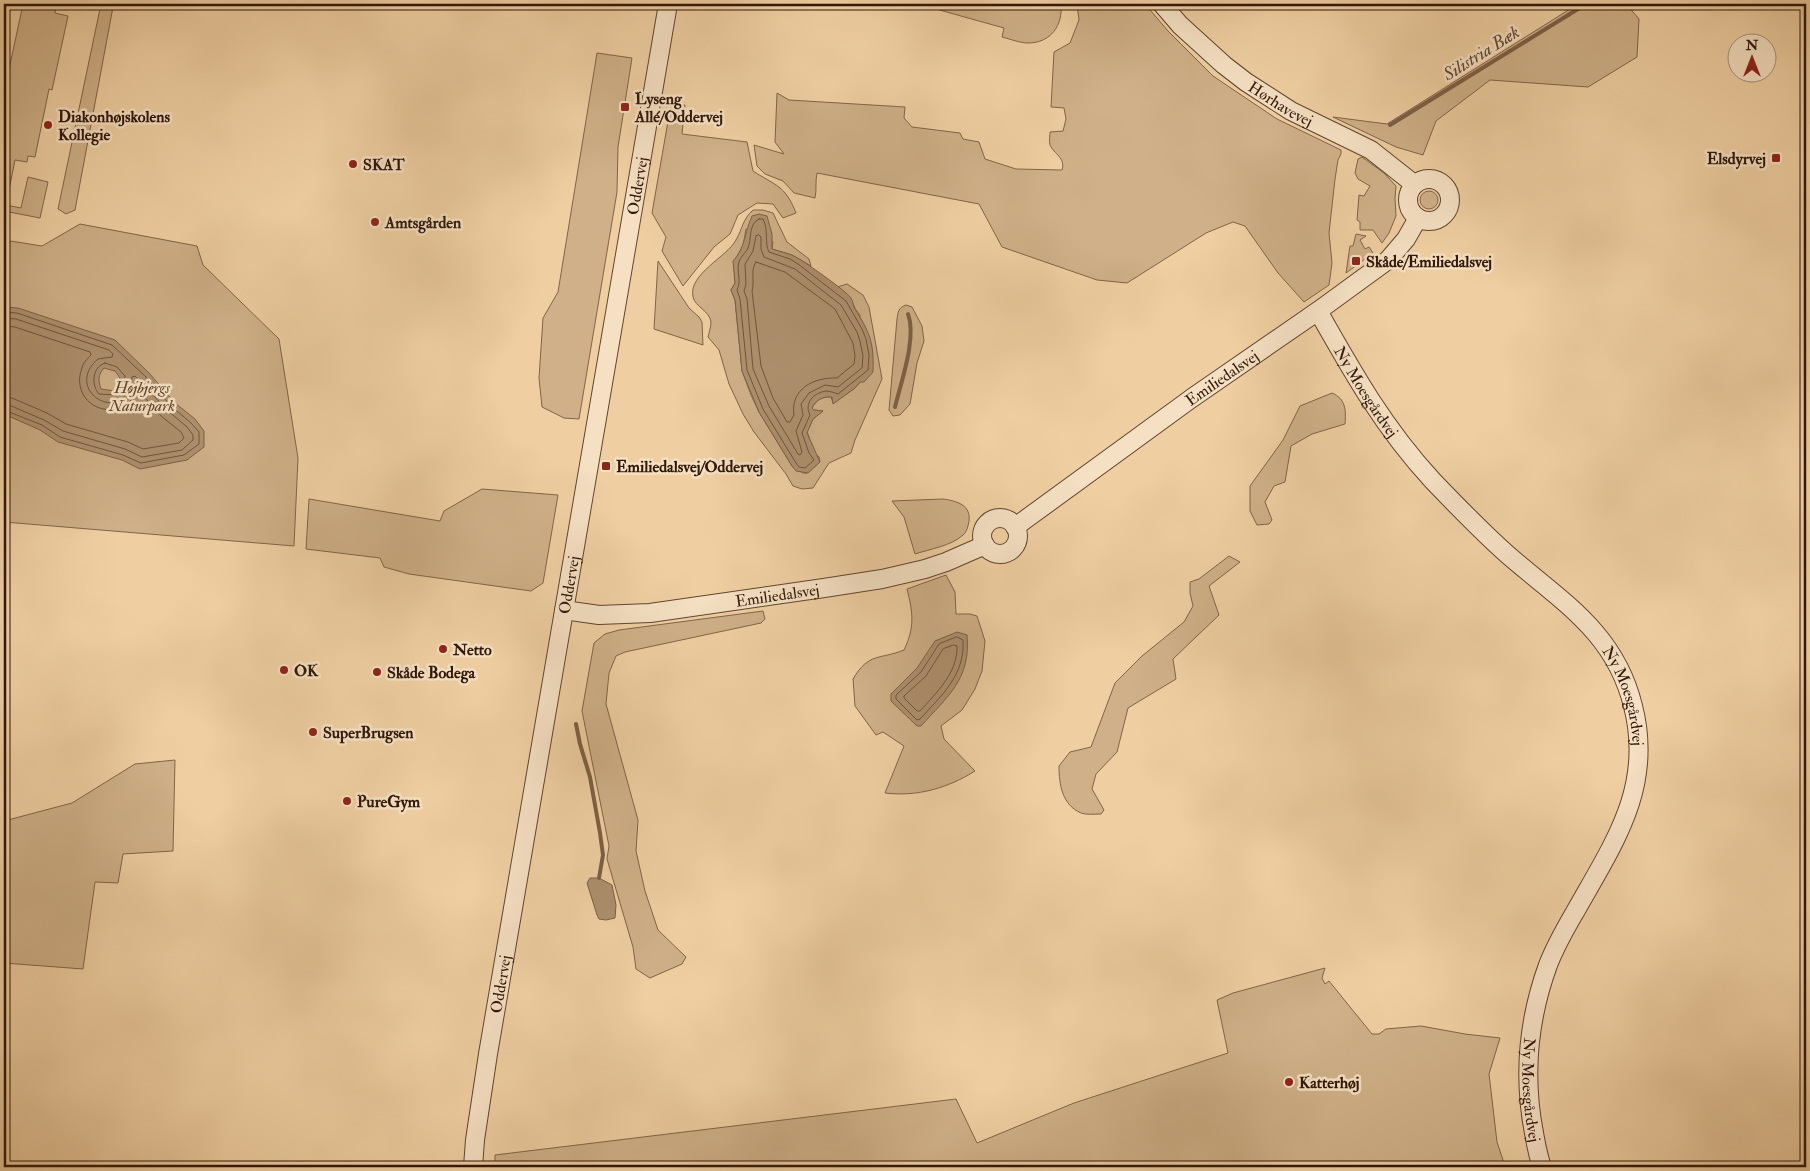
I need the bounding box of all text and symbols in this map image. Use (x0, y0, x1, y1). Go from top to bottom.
water label: Silistria Bæk (1438, 21, 1524, 87)
north arrow (1728, 32, 1778, 82)
text: N (1745, 37, 1759, 54)
street label: Hørhavevej (1244, 77, 1316, 131)
place label: Lyseng Allé/Oddervej (634, 89, 723, 127)
marker: Lyseng Allé/Oddervej (619, 101, 631, 113)
place label: Diakonhøjskolens Kollegie (58, 107, 170, 146)
marker: Diakonhøjskolens Kollegie (42, 119, 54, 131)
place label: Elsdyrvej (1707, 149, 1766, 170)
marker: Elsdyrvej (1770, 152, 1782, 164)
place label: SKAT (363, 155, 406, 175)
street label: Oddervej (623, 155, 653, 217)
marker: SKAT (347, 158, 359, 170)
place label: Amtsgården (384, 213, 462, 234)
marker: Amtsgården (369, 216, 381, 228)
place label: Skåde/Emiliedalsvej (1366, 252, 1492, 272)
marker: Skåde/Emiliedalsvej (1350, 255, 1362, 267)
street label: Ny Moesgårdvej (1329, 343, 1402, 442)
street label: Emiliedalsvej (1182, 346, 1263, 411)
park label: Højbjergs Naturpark (108, 378, 175, 416)
place label: Emiliedalsvej/Oddervej (616, 457, 763, 477)
marker: Emiliedalsvej/Oddervej (600, 460, 612, 472)
street label: Oddervej (555, 554, 584, 616)
street label: Emiliedalsvej (734, 580, 821, 612)
place label: Netto (452, 640, 492, 660)
street label: Ny Moesgårdvej (1597, 642, 1648, 746)
marker: Netto (437, 643, 449, 655)
place label: OK (294, 661, 319, 681)
place label: Skåde Bodega (387, 663, 476, 684)
marker: OK (278, 664, 290, 676)
marker: Skåde Bodega (371, 666, 383, 678)
place label: SuperBrugsen (323, 723, 414, 744)
marker: SuperBrugsen (307, 726, 319, 738)
place label: PureGym (357, 792, 421, 813)
marker: PureGym (341, 795, 353, 807)
street label: Oddervej (486, 954, 516, 1015)
street label: Ny Moesgårdvej (1517, 1037, 1544, 1144)
place label: Katterhøj (1299, 1073, 1360, 1093)
marker: Katterhøj (1283, 1076, 1295, 1088)

